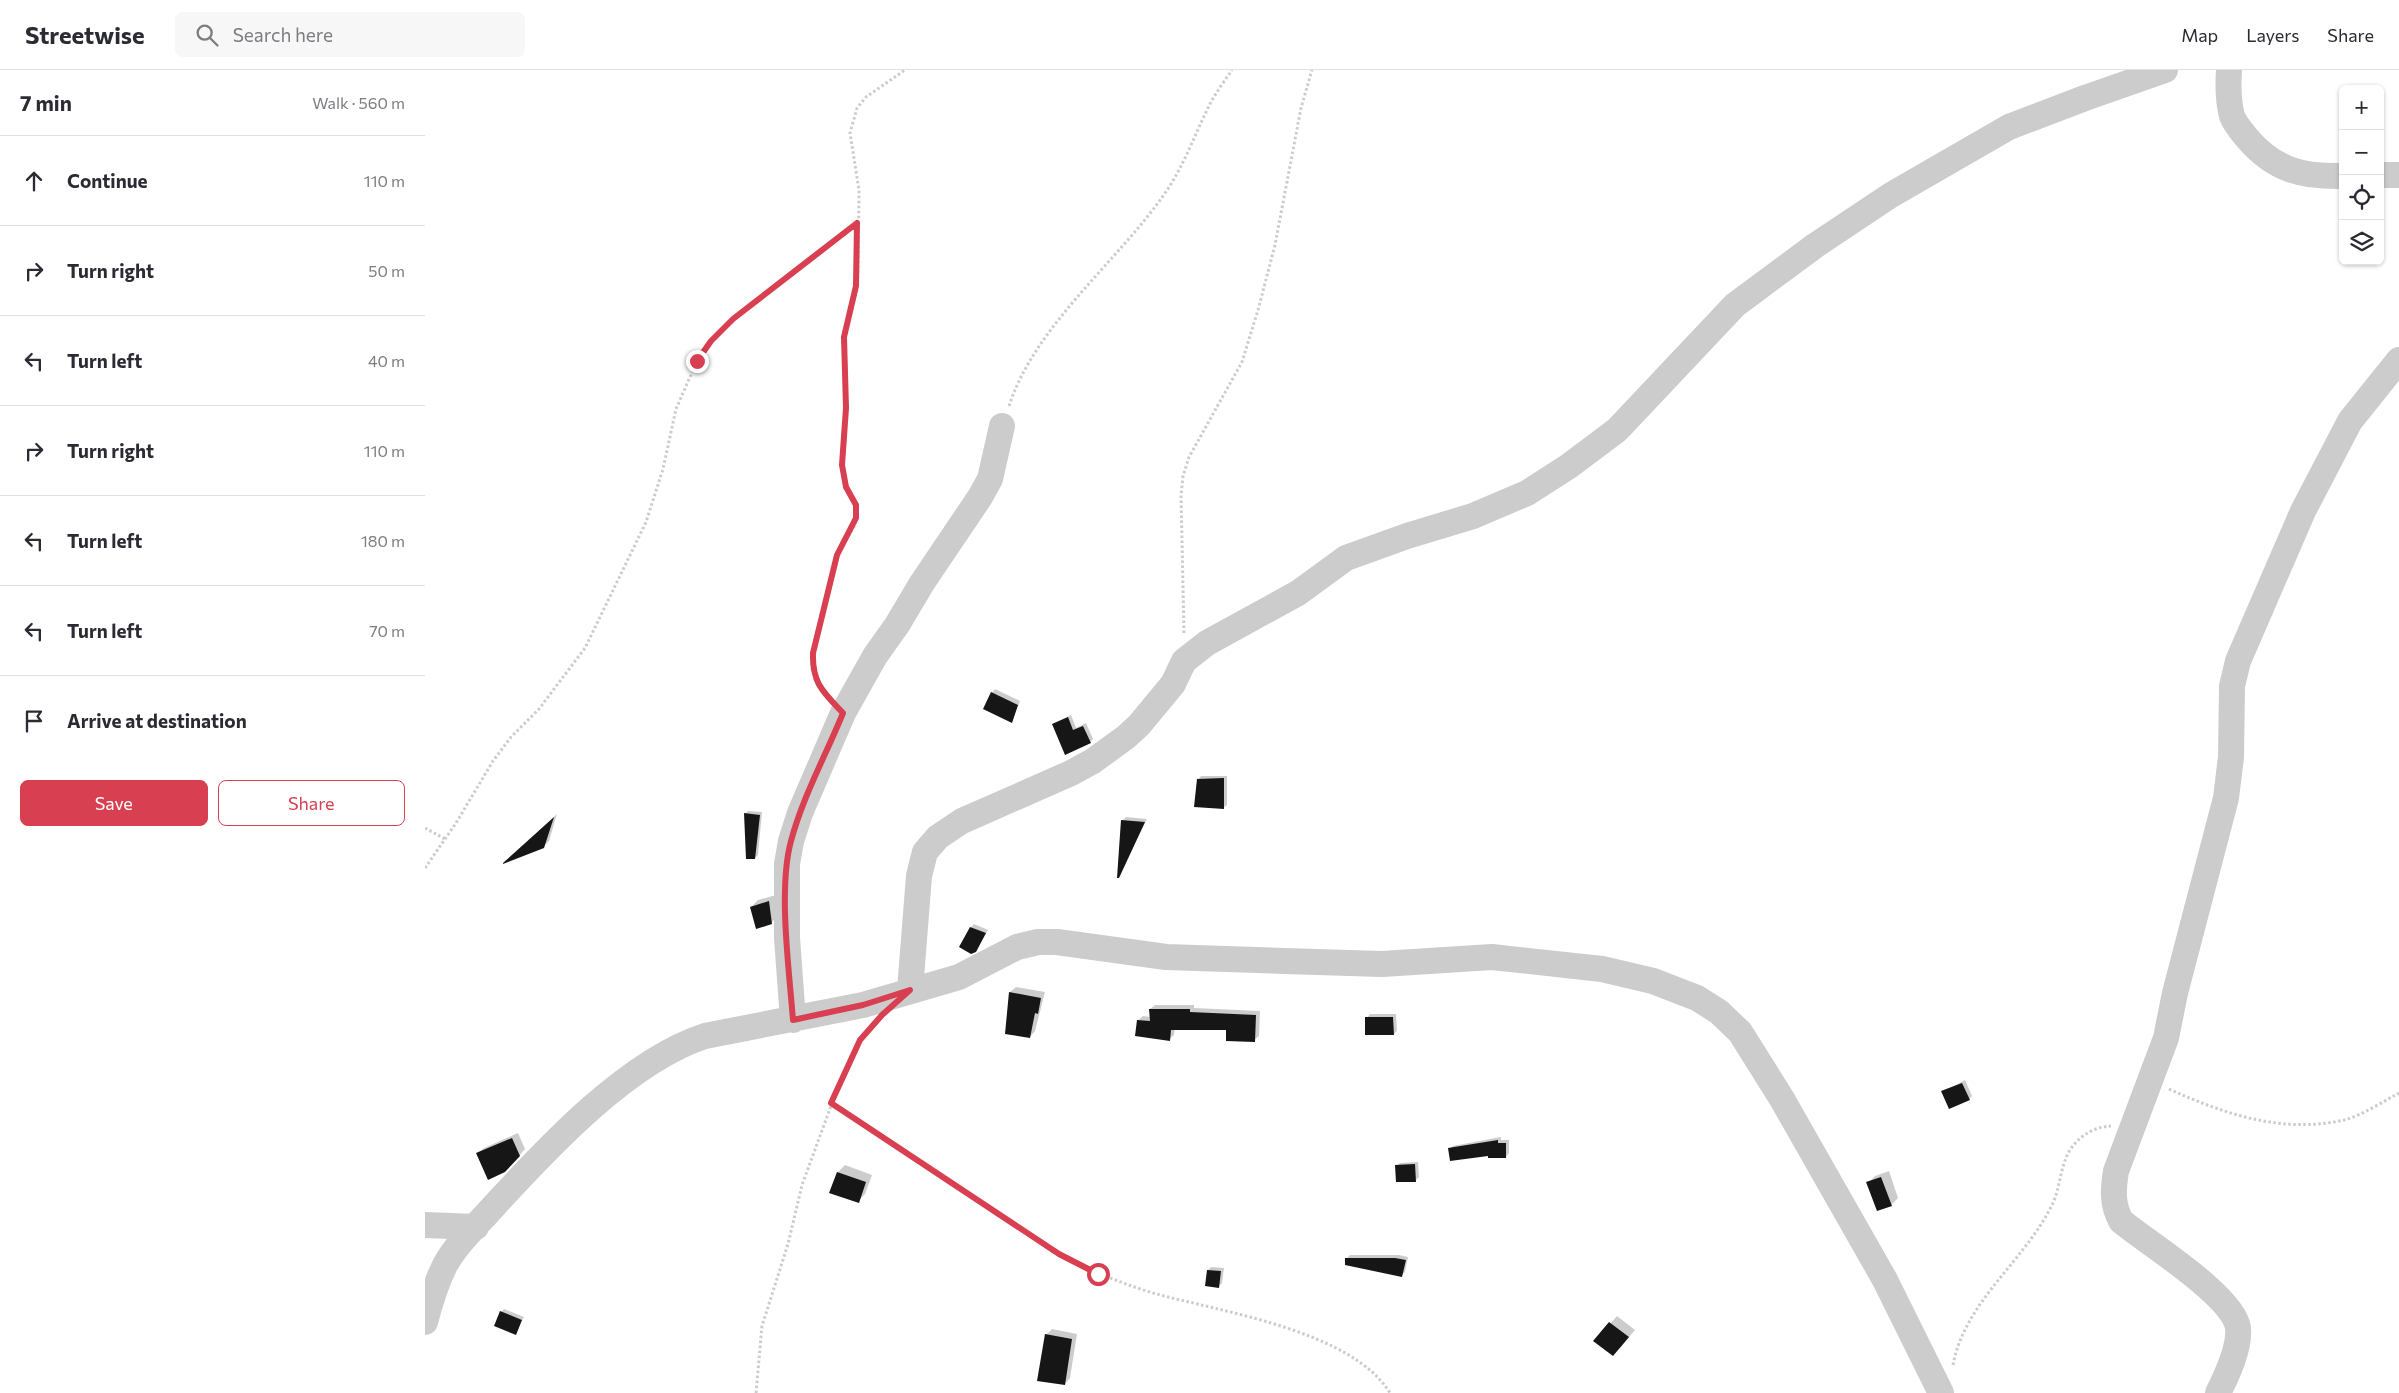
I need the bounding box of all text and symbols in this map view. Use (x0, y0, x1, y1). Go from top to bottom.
search box (175, 12, 525, 57)
text: Streetwise (25, 20, 145, 49)
icon: search (193, 21, 221, 49)
text: Search here (233, 23, 333, 46)
text: Map (2181, 24, 2218, 46)
text: Layers (2246, 24, 2299, 46)
text: Share (2327, 24, 2374, 46)
map controls (2339, 85, 2384, 265)
button: + (2339, 85, 2384, 130)
text: 7 min (20, 90, 72, 115)
text: Walk · 560 m (312, 93, 405, 112)
button: − (2339, 130, 2384, 175)
icon: ahead (20, 167, 48, 195)
text: Continue (67, 169, 147, 192)
text: 110 m (364, 171, 405, 190)
button: locate (2339, 175, 2384, 220)
button: layers (2339, 220, 2384, 265)
icon: right (20, 257, 48, 285)
text: Turn right (67, 259, 154, 282)
text: 50 m (368, 261, 405, 280)
icon: left (20, 347, 48, 375)
text: Turn left (67, 349, 142, 372)
route end (686, 350, 709, 373)
text: 40 m (368, 351, 405, 370)
icon: right (20, 437, 48, 465)
text: Turn right (67, 439, 154, 462)
text: 110 m (364, 441, 405, 460)
icon: left (20, 527, 48, 555)
text: Turn left (67, 529, 142, 552)
text: 180 m (361, 531, 405, 550)
icon: left (20, 617, 48, 645)
text: Turn left (67, 619, 142, 642)
text: 70 m (369, 621, 405, 640)
icon: arrive (20, 707, 48, 735)
text: Arrive at destination (67, 709, 247, 732)
button: Save (20, 780, 208, 826)
button: Share (218, 780, 405, 826)
route start (1087, 1263, 1110, 1286)

